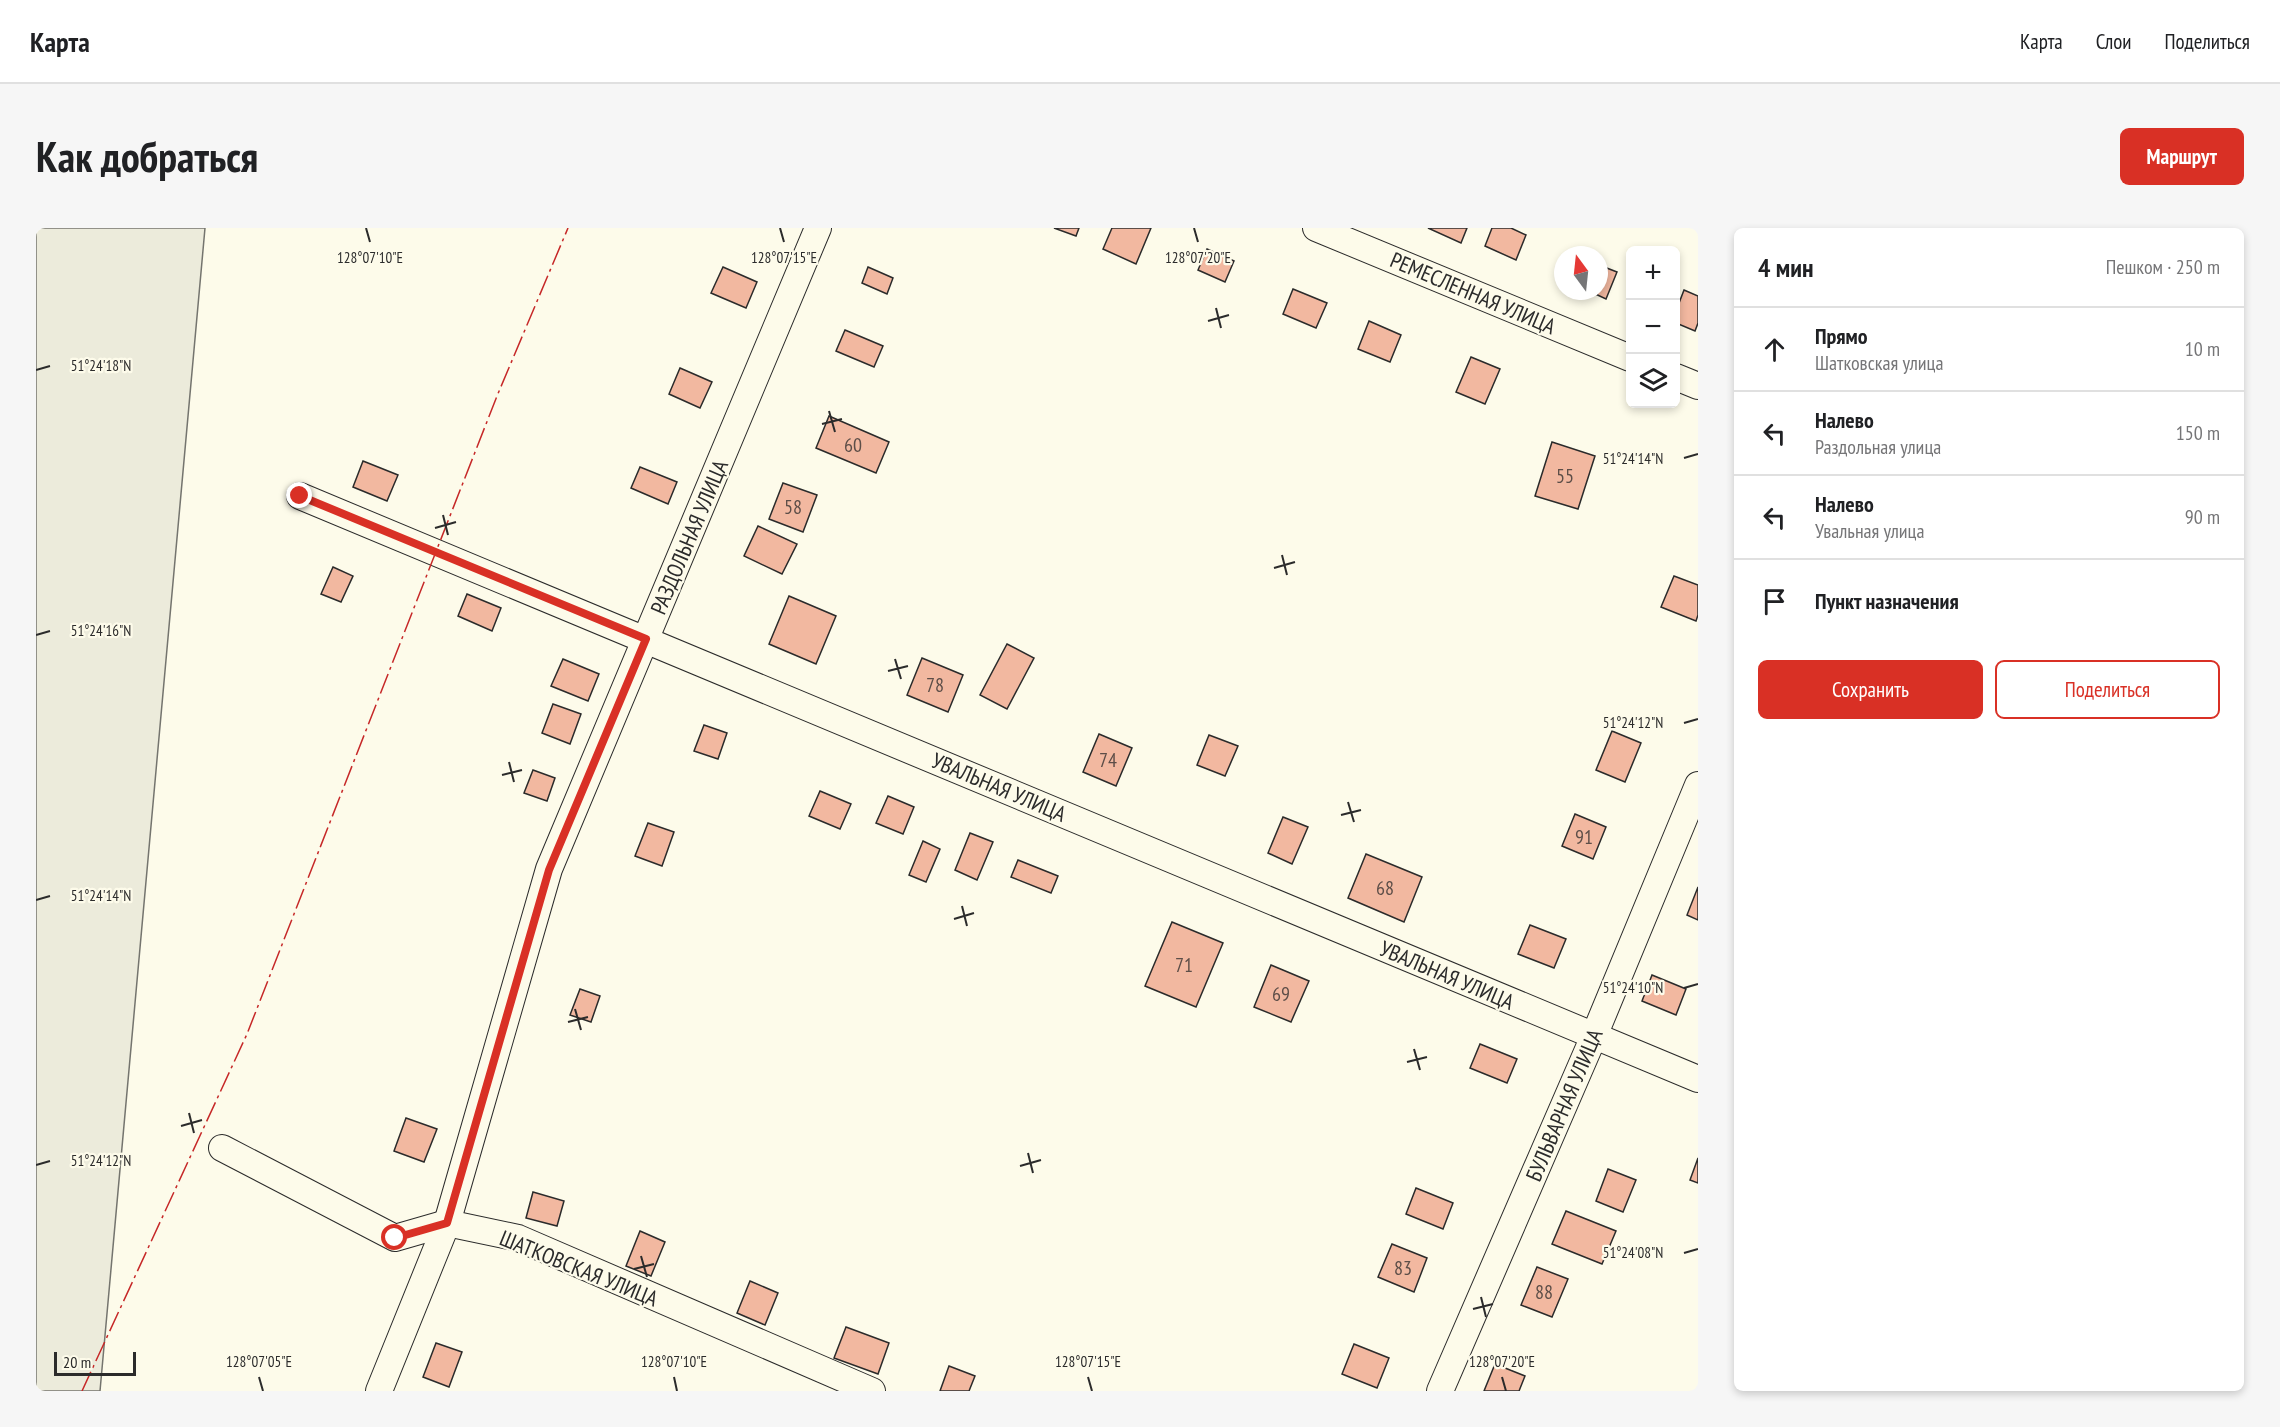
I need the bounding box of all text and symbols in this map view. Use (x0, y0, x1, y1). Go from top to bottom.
text: Карта (30, 23, 90, 60)
text: Карта (2020, 28, 2063, 55)
text: Слои (2096, 28, 2131, 55)
text: Поделиться (2164, 28, 2250, 55)
button: Маршрут (2120, 128, 2244, 185)
text: Как добраться (36, 129, 258, 184)
street label: РЕМЕСЛЕННАЯ УЛИЦА (1386, 246, 1560, 341)
north arrow (1554, 246, 1608, 300)
map controls (1626, 246, 1680, 408)
button: + (1626, 246, 1680, 300)
text: 128°07'10"E (337, 248, 403, 267)
text: 128°07'15"E (751, 248, 817, 267)
text: 128°07'20"E (1165, 248, 1231, 267)
text: 4 мин (1758, 251, 1813, 284)
text: Пешком · 250 m (2106, 254, 2220, 280)
button: − (1626, 300, 1680, 354)
text: Прямо (1815, 322, 1868, 350)
icon: ahead (1758, 333, 1791, 366)
text: 10 m (2185, 336, 2220, 362)
text: Шатковская улица (1815, 350, 1943, 376)
button: layers (1626, 354, 1680, 408)
text: 51°24'18"N (71, 356, 131, 375)
text: Налево (1815, 406, 1874, 434)
icon: left (1758, 417, 1791, 450)
text: 150 m (2176, 420, 2220, 446)
house number: 60 (844, 432, 862, 458)
text: Раздольная улица (1815, 434, 1941, 460)
text: 51°24'14"N (1603, 449, 1663, 468)
street label: РАЗДОЛЬНАЯ УЛИЦА (644, 455, 734, 618)
house number: 55 (1556, 463, 1574, 489)
route end (286, 482, 312, 508)
text: Налево (1815, 490, 1874, 518)
house number: 58 (784, 494, 802, 520)
icon: left (1758, 501, 1791, 534)
text: 90 m (2185, 504, 2220, 530)
text: Увальная улица (1815, 518, 1924, 544)
icon: arrive (1758, 585, 1791, 618)
text: Пункт назначения (1815, 587, 1959, 615)
text: 51°24'16"N (71, 621, 131, 640)
button: Сохранить (1758, 660, 1983, 719)
button: Поделиться (1995, 660, 2220, 719)
house number: 78 (926, 672, 944, 698)
text: 51°24'12"N (1603, 713, 1663, 732)
street label: УВАЛЬНАЯ УЛИЦА (928, 746, 1071, 828)
house number: 74 (1099, 747, 1117, 773)
house number: 91 (1575, 824, 1593, 850)
house number: 68 (1376, 875, 1394, 901)
text: 51°24'14"N (71, 886, 131, 905)
street label: УВАЛЬНАЯ УЛИЦА (1376, 934, 1519, 1016)
house number: 71 (1175, 952, 1193, 978)
text: 51°24'10"N (1603, 978, 1663, 997)
house number: 69 (1272, 981, 1290, 1007)
street label: БУЛЬВАРНАЯ УЛИЦА (1519, 1024, 1609, 1185)
text: 51°24'12"N (71, 1151, 131, 1170)
route start (381, 1224, 407, 1250)
street label: ШАТКОВСКАЯ УЛИЦА (496, 1224, 663, 1313)
text: 51°24'08"N (1603, 1243, 1663, 1262)
house number: 83 (1394, 1255, 1412, 1281)
house number: 88 (1535, 1279, 1553, 1305)
scale bar (54, 1349, 136, 1376)
text: 20 m (63, 1352, 91, 1372)
text: 128°07'05"E (226, 1352, 292, 1371)
text: 128°07'10"E (641, 1352, 707, 1371)
text: 128°07'15"E (1055, 1352, 1121, 1371)
text: 128°07'20"E (1469, 1352, 1535, 1371)

